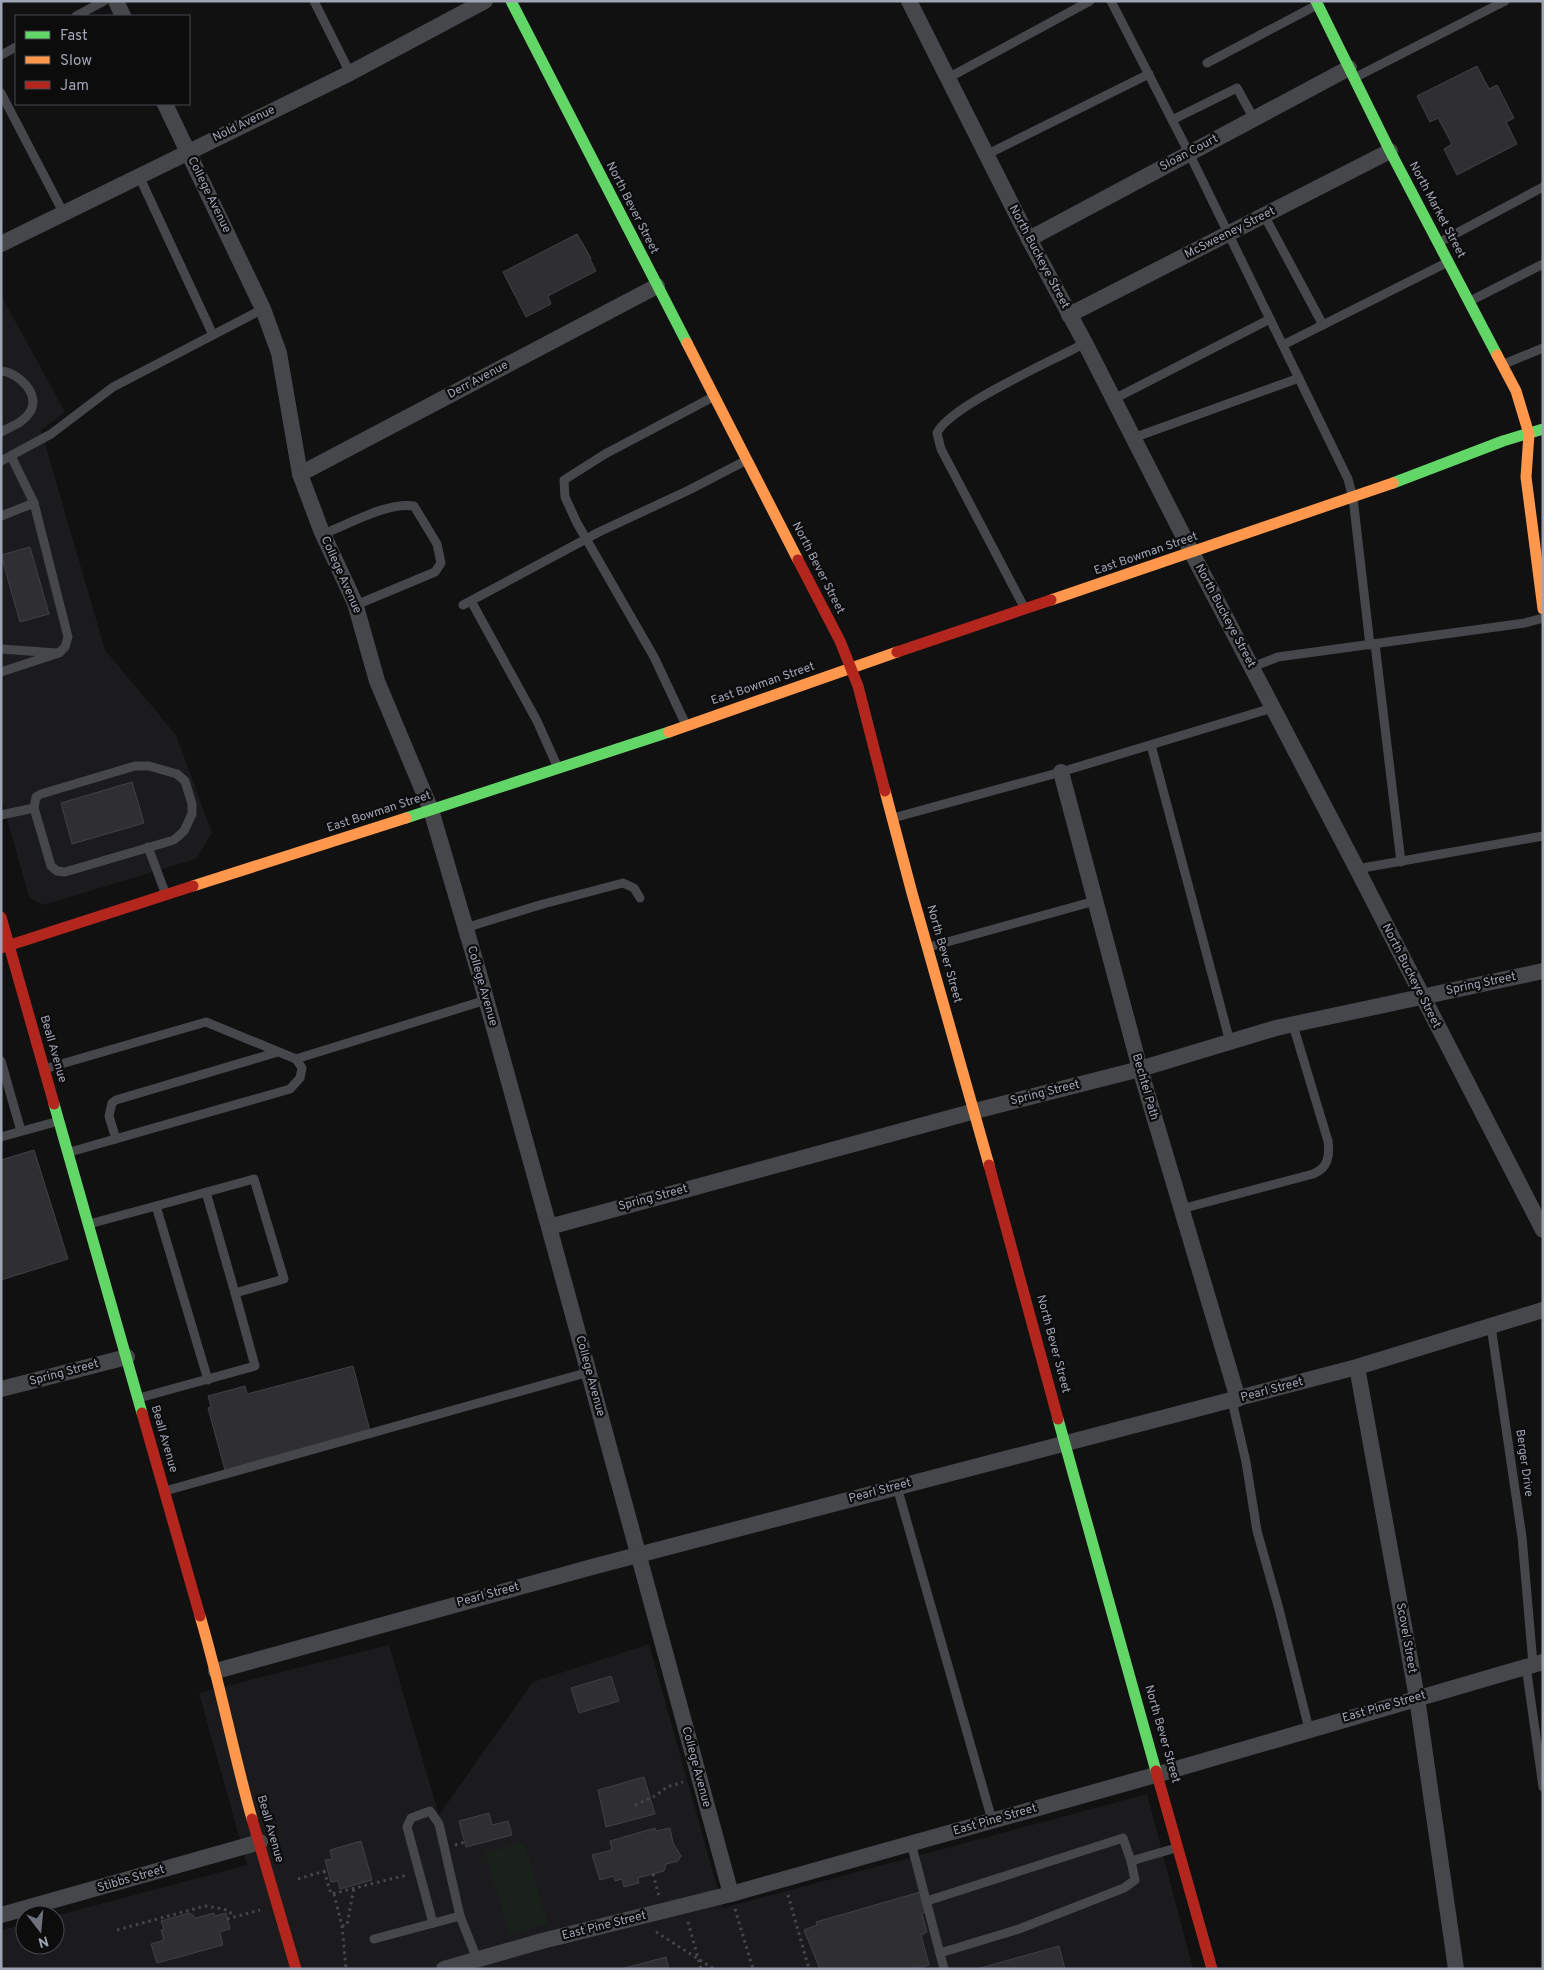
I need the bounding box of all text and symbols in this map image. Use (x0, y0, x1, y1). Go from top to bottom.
legend (15, 15, 190, 105)
text: Fast (60, 27, 88, 46)
text: Slow (60, 52, 92, 71)
text: Jam (60, 77, 89, 96)
street label: Nold Avenue (210, 102, 278, 146)
street label: Sloan Court (1157, 131, 1221, 175)
street label: College Avenue (184, 154, 234, 236)
street label: North Bever Street (602, 159, 662, 257)
street label: North Market Street (1405, 159, 1469, 261)
street label: North Buckeye Street (1005, 202, 1073, 312)
street label: McSweeney Street (1182, 203, 1278, 263)
street label: Derr Avenue (445, 357, 511, 403)
street label: North Bever Street (788, 519, 848, 617)
street label: East Bowman Street (1092, 529, 1200, 579)
street label: College Avenue (317, 534, 365, 616)
street label: North Buckeye Street (1191, 561, 1259, 671)
street label: East Bowman Street (709, 659, 817, 709)
street label: East Bowman Street (325, 788, 433, 836)
street label: North Bever Street (922, 903, 966, 1005)
street label: North Buckeye Street (1378, 921, 1444, 1031)
street label: College Avenue (463, 944, 501, 1028)
street label: Spring Street (1445, 969, 1517, 999)
street label: Beall Avenue (36, 1013, 70, 1085)
street label: Bechtel Path (1128, 1052, 1162, 1122)
street label: Spring Street (1009, 1077, 1081, 1109)
street label: Spring Street (617, 1181, 689, 1215)
street label: North Bever Street (1032, 1293, 1074, 1395)
street label: College Avenue (572, 1334, 608, 1418)
street label: Spring Street (28, 1356, 100, 1390)
street label: Pearl Street (1239, 1374, 1305, 1406)
street label: Beall Avenue (147, 1403, 181, 1475)
street label: Berger Drive (1511, 1428, 1537, 1498)
street label: Pearl Street (847, 1475, 913, 1507)
street label: Pearl Street (455, 1579, 521, 1611)
street label: Scovel Street (1392, 1602, 1420, 1674)
street label: North Bever Street (1140, 1683, 1184, 1785)
street label: East Pine Street (1340, 1687, 1428, 1727)
street label: College Avenue (678, 1725, 714, 1809)
street label: Beall Avenue (253, 1793, 287, 1865)
street label: East Pine Street (951, 1800, 1039, 1840)
street label: Stibbs Street (96, 1862, 166, 1896)
north arrow (15, 1905, 65, 1955)
street label: East Pine Street (560, 1908, 648, 1944)
text: N (36, 1931, 50, 1951)

